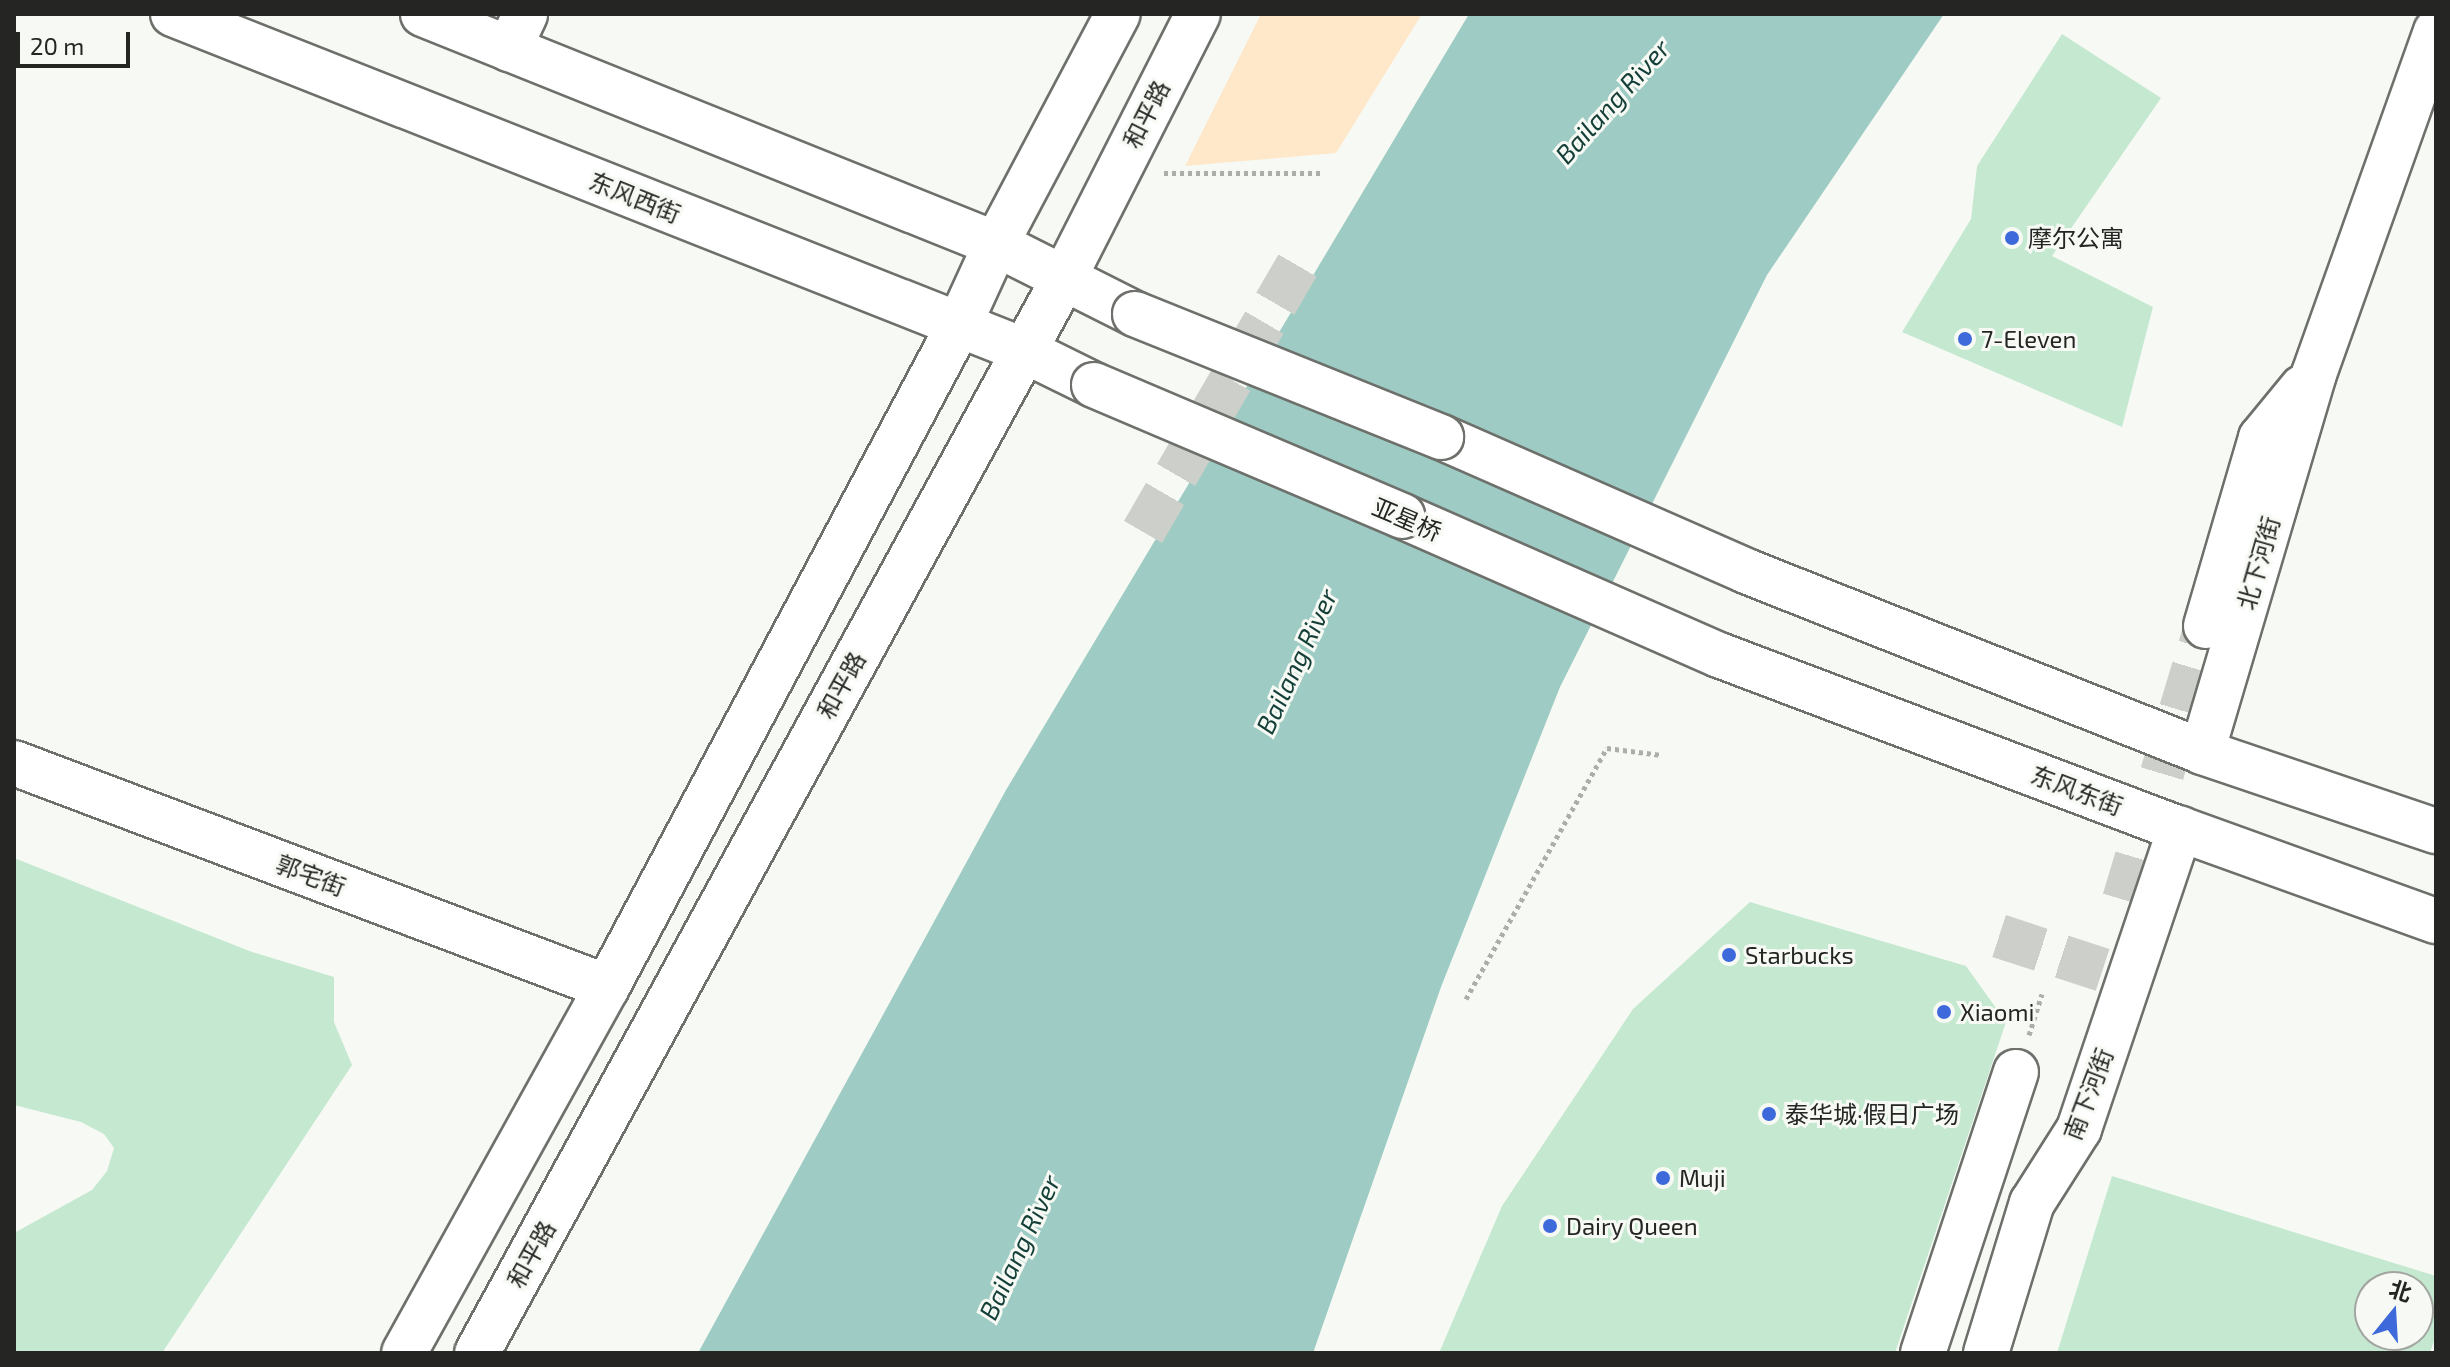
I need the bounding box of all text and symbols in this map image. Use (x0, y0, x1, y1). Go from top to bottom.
scale bar (20, 16, 134, 66)
text: 20 m (30, 31, 84, 60)
water label: Bailang River (1548, 33, 1676, 169)
street label: 和平路 (1117, 75, 1175, 153)
street label: 东风西街 (585, 166, 685, 228)
place label: 摩尔公寓 (2028, 224, 2124, 252)
marker: 摩尔公寓 (2003, 229, 2021, 247)
place label: 7-Eleven (1981, 325, 2076, 353)
marker: 7-Eleven (1956, 330, 1974, 348)
street label: 亚星桥 (1368, 492, 1446, 546)
street label: 北下河街 (2231, 513, 2285, 613)
water label: Bailang River (1249, 584, 1343, 738)
street label: 和平路 (811, 647, 871, 723)
street label: 东风东街 (2027, 759, 2127, 821)
street label: 郭宅街 (272, 849, 350, 901)
place label: Starbucks (1745, 941, 1854, 969)
marker: Starbucks (1720, 946, 1738, 964)
place label: Xiaomi (1960, 998, 2034, 1026)
marker: Xiaomi (1935, 1003, 1953, 1021)
street label: 南下河街 (2057, 1044, 2119, 1144)
place label: 泰华城·假日广场 (1785, 1100, 1959, 1128)
marker: 泰华城·假日广场 (1760, 1105, 1778, 1123)
place label: Muji (1679, 1164, 1726, 1192)
marker: Muji (1654, 1169, 1672, 1187)
water label: Bailang River (972, 1170, 1066, 1324)
place label: Dairy Queen (1566, 1212, 1698, 1240)
street label: 和平路 (501, 1216, 561, 1292)
marker: Dairy Queen (1541, 1217, 1559, 1235)
north arrow (2354, 1271, 2434, 1351)
text: 北 (2386, 1274, 2415, 1306)

